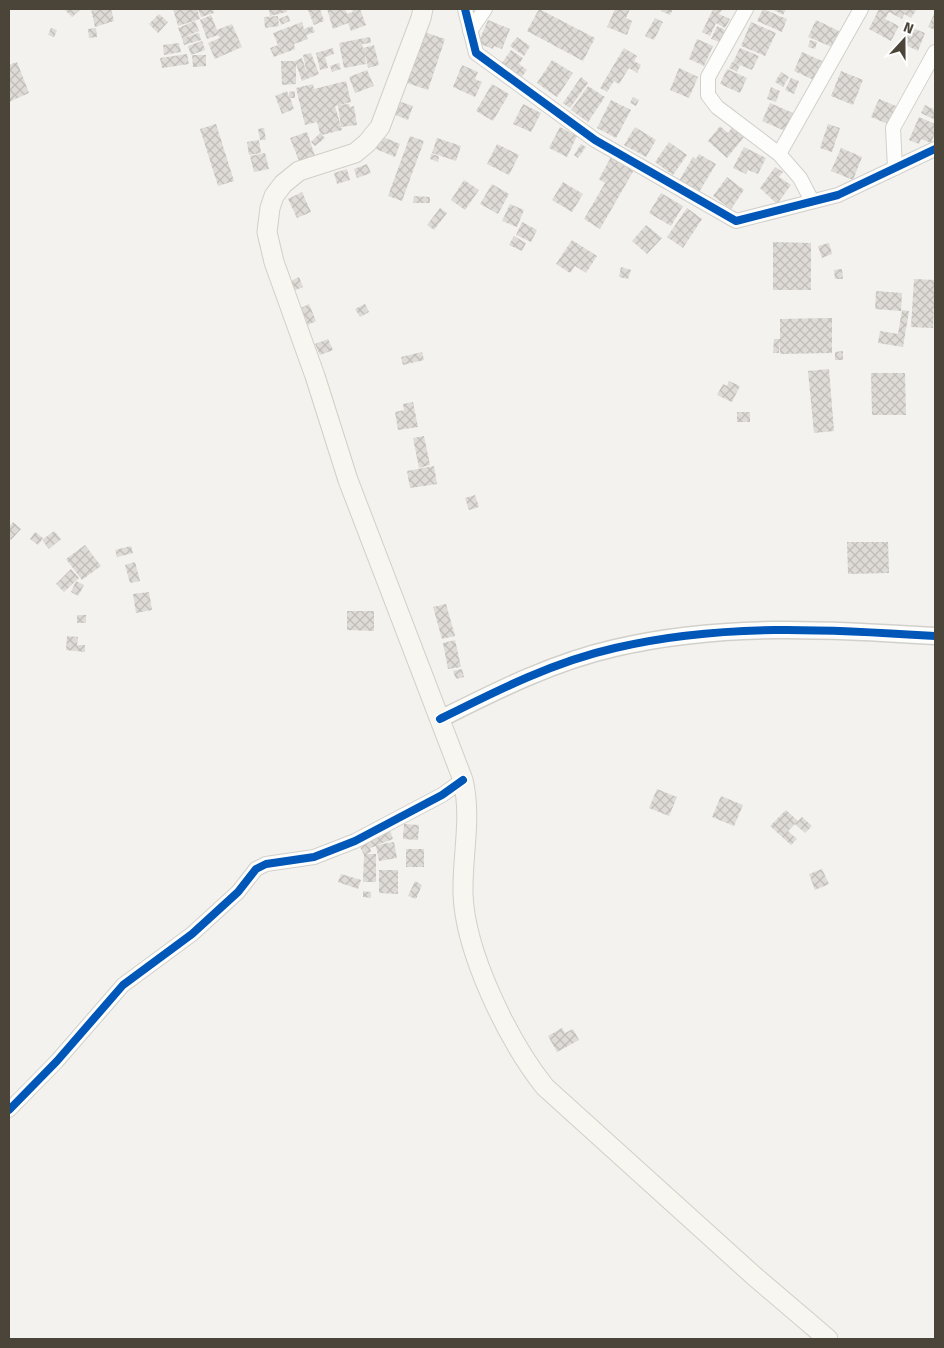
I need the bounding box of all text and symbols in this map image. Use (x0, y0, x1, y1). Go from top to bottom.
north arrow (879, 15, 929, 65)
text: N (901, 19, 916, 38)

